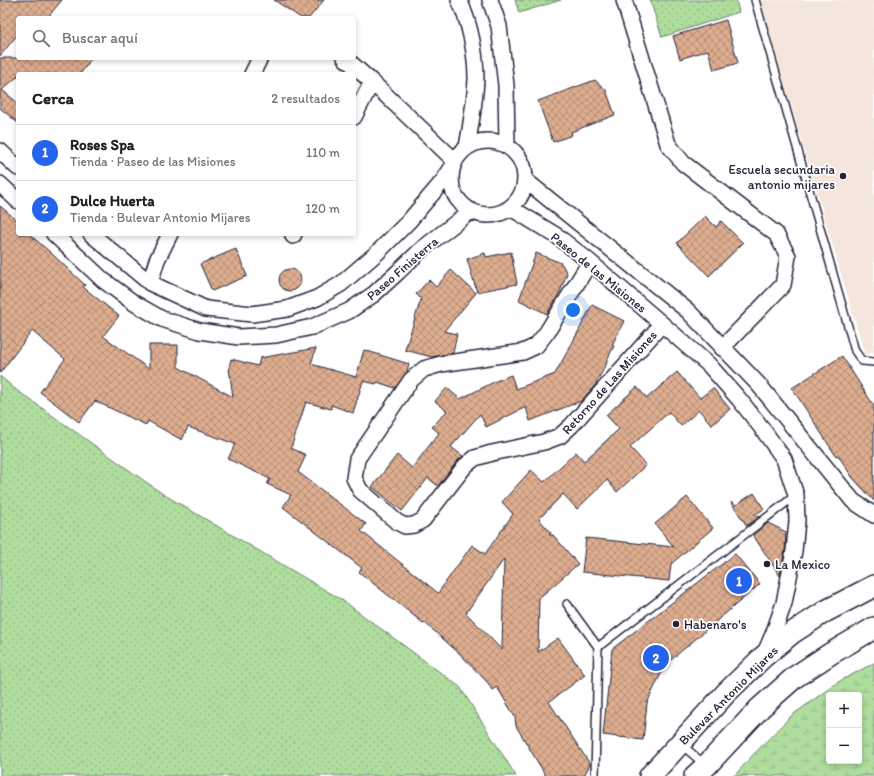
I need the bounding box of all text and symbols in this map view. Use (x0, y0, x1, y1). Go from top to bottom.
search box (16, 16, 356, 60)
icon: search (30, 27, 52, 49)
text: Buscar aquí (62, 29, 138, 47)
text: Cerca (32, 88, 74, 108)
text: 2 resultados (271, 91, 340, 106)
text: Roses Spa (70, 136, 135, 154)
text: 1 (42, 145, 48, 160)
text: 110 m (306, 145, 340, 160)
text: Tienda · Paseo de las Misiones (70, 154, 236, 169)
place label: Escuela secundaria antonio mijares (728, 162, 836, 192)
marker: Escuela secundaria antonio mijares (838, 171, 848, 181)
text: Dulce Huerta (70, 192, 155, 210)
text: 2 (42, 201, 48, 216)
text: 120 m (305, 201, 340, 216)
text: Tienda · Bulevar Antonio Mijares (70, 210, 251, 225)
street label: Paseo de las Misiones (548, 229, 650, 316)
street label: Paseo Finisterra (364, 233, 441, 303)
your location (563, 300, 583, 320)
street label: Retorno de Las Misiones (559, 327, 660, 437)
place label: La Mexico (775, 557, 831, 572)
marker: La Mexico (762, 559, 772, 569)
pin: 1 (726, 566, 752, 596)
place label: Habenaro's (684, 617, 747, 632)
marker: Habenaro's (671, 619, 681, 629)
pin: 2 (643, 643, 669, 673)
street label: Bulevar Antonio Mijares (676, 643, 781, 748)
map controls (826, 692, 862, 764)
button: + (826, 692, 862, 728)
button: − (826, 728, 862, 764)

